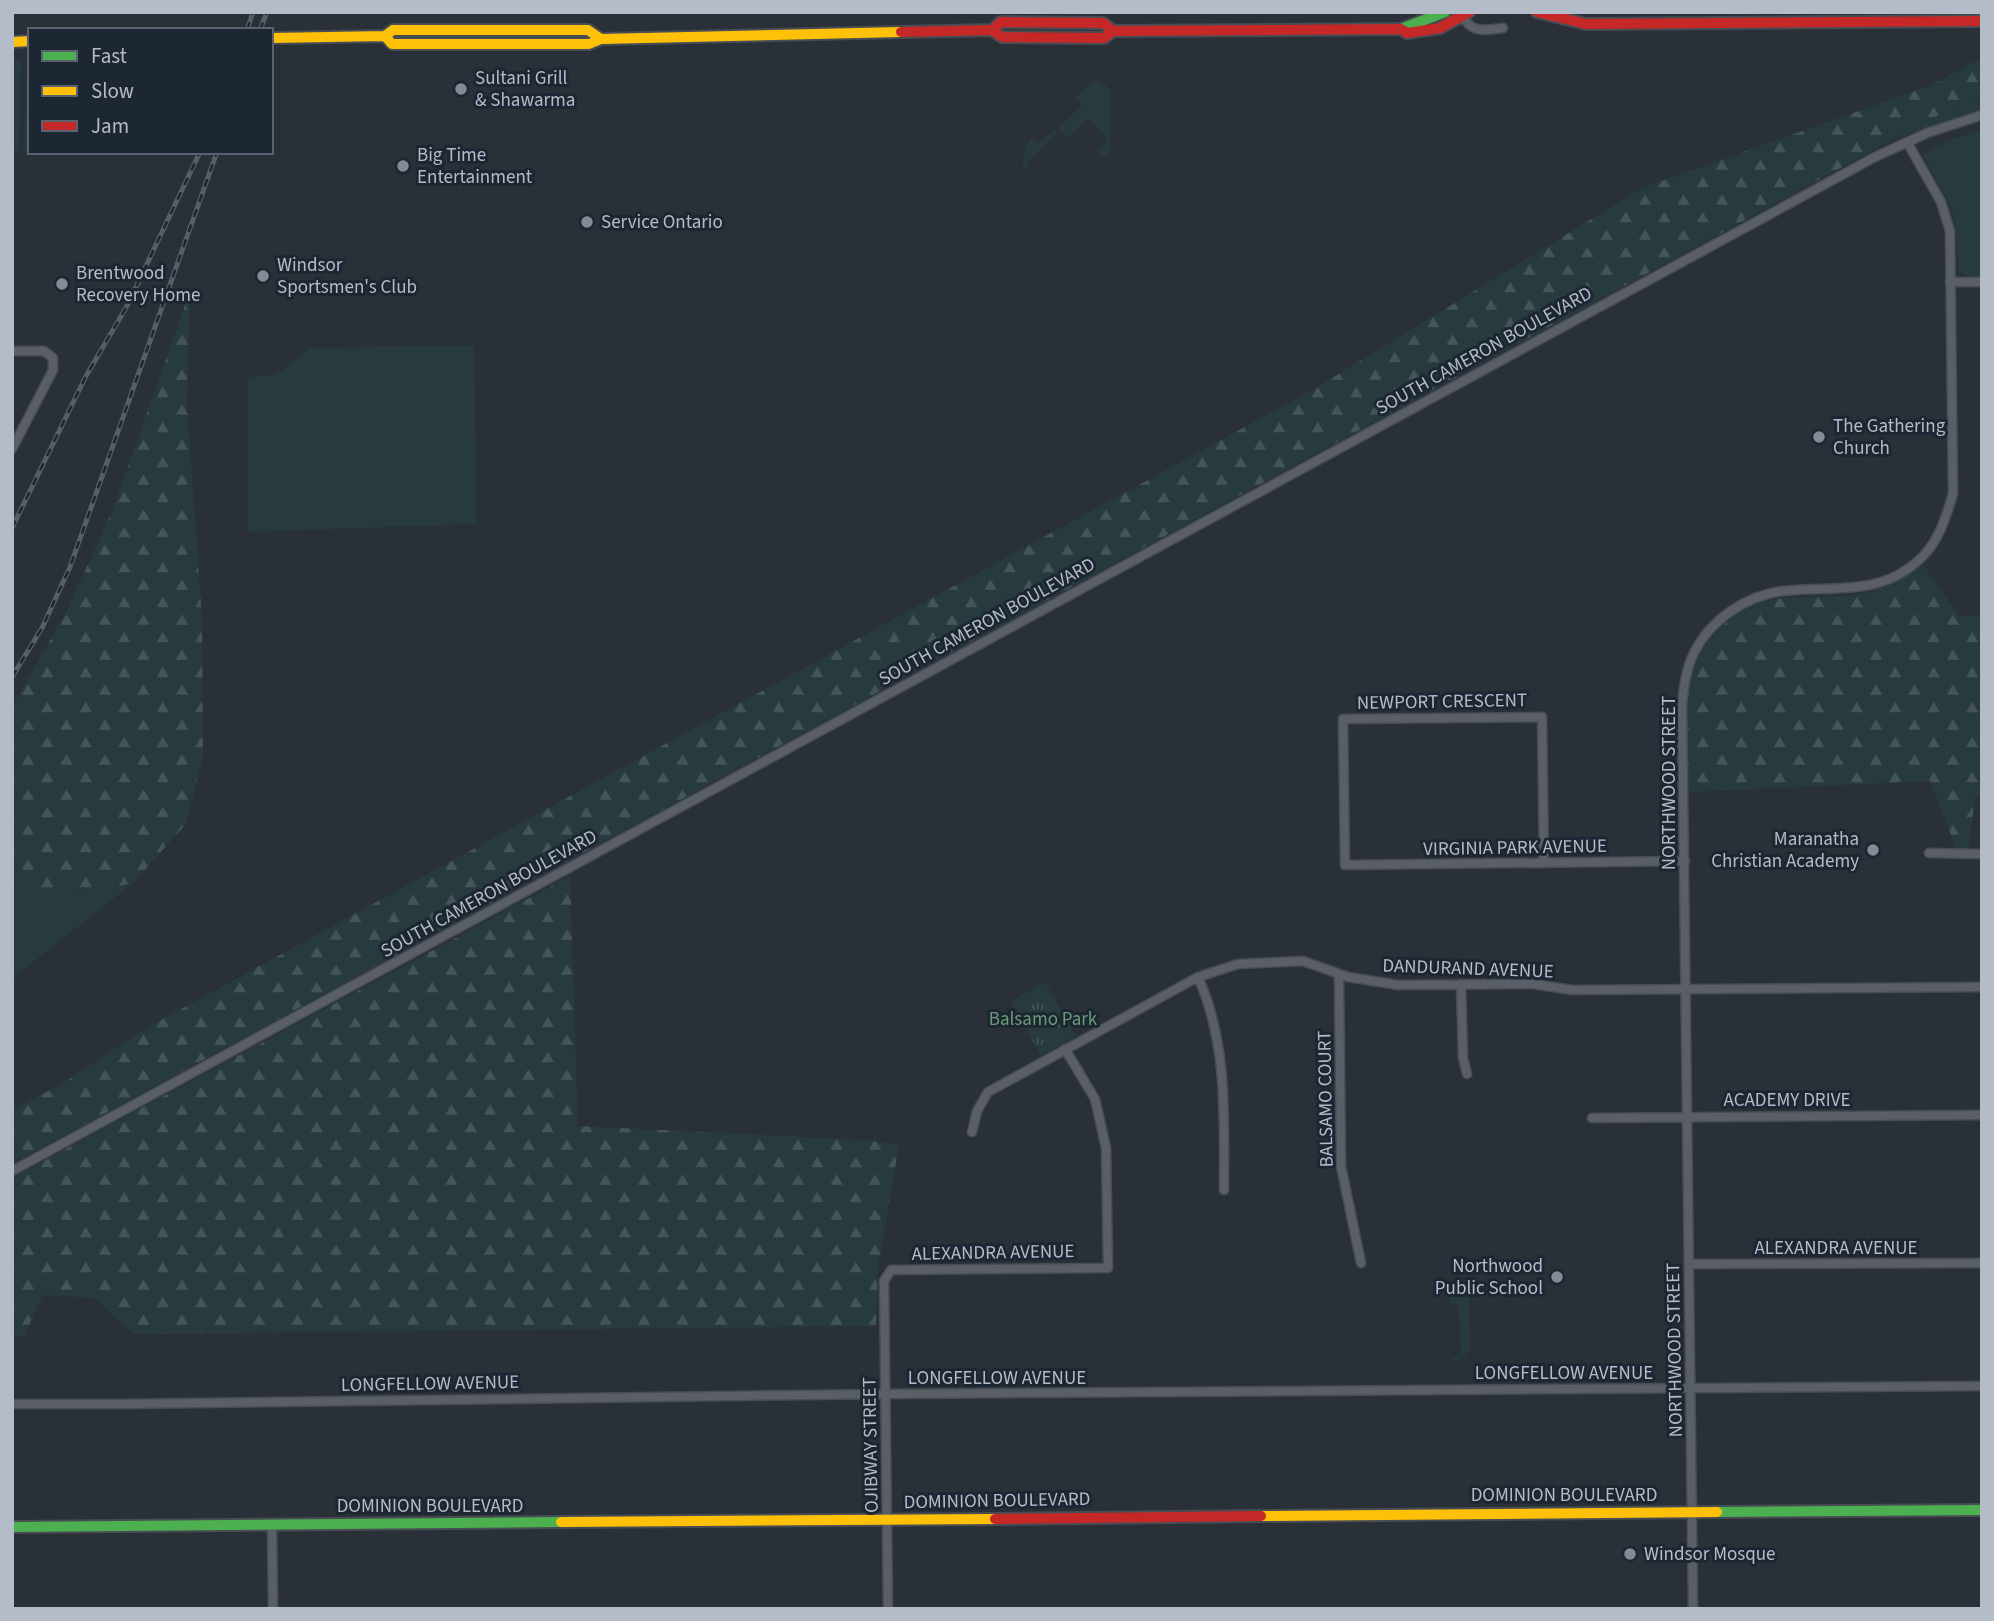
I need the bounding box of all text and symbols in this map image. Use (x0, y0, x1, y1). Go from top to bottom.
legend (28, 28, 273, 154)
text: Fast (91, 41, 127, 71)
place label: Sultani Grill & Shawarma (475, 65, 575, 114)
text: Slow (91, 76, 134, 106)
marker: Sultani Grill & Shawarma (453, 81, 469, 97)
text: Jam (91, 111, 129, 141)
place label: Big Time Entertainment (417, 142, 533, 191)
marker: Big Time Entertainment (395, 158, 411, 174)
place label: Service Ontario (601, 209, 723, 236)
marker: Service Ontario (579, 214, 595, 230)
place label: Windsor Sportsmen's Club (277, 252, 417, 301)
place label: Brentwood Recovery Home (76, 260, 200, 309)
marker: Windsor Sportsmen's Club (255, 268, 271, 284)
marker: Brentwood Recovery Home (54, 276, 70, 292)
street label: SOUTH CAMERON BOULEVARD (1371, 280, 1597, 422)
place label: The Gathering Church (1833, 413, 1946, 462)
marker: The Gathering Church (1811, 429, 1827, 445)
street label: SOUTH CAMERON BOULEVARD (874, 551, 1100, 693)
street label: NEWPORT CRESCENT (1357, 687, 1527, 717)
street label: NORTHWOOD STREET (1656, 696, 1683, 870)
street label: SOUTH CAMERON BOULEVARD (376, 823, 602, 965)
place label: Maranatha Christian Academy (1711, 826, 1859, 875)
street label: VIRGINIA PARK AVENUE (1423, 833, 1607, 863)
marker: Maranatha Christian Academy (1865, 842, 1881, 858)
street label: DANDURAND AVENUE (1382, 953, 1554, 985)
park label: Balsamo Park (989, 1006, 1098, 1033)
street label: BALSAMO COURT (1311, 1030, 1341, 1168)
street label: ACADEMY DRIVE (1724, 1087, 1850, 1114)
street label: ALEXANDRA AVENUE (1755, 1235, 1917, 1262)
street label: ALEXANDRA AVENUE (911, 1238, 1075, 1268)
place label: Northwood Public School (1435, 1253, 1543, 1302)
street label: NORTHWOOD STREET (1660, 1263, 1690, 1437)
marker: Northwood Public School (1549, 1269, 1565, 1285)
street label: LONGFELLOW AVENUE (1475, 1360, 1653, 1387)
street label: LONGFELLOW AVENUE (908, 1365, 1086, 1392)
street label: LONGFELLOW AVENUE (341, 1369, 519, 1399)
street label: OJIBWAY STREET (856, 1377, 886, 1513)
street label: DOMINION BOULEVARD (1471, 1482, 1657, 1509)
street label: DOMINION BOULEVARD (903, 1486, 1091, 1516)
street label: DOMINION BOULEVARD (337, 1493, 523, 1520)
place label: Windsor Mosque (1644, 1541, 1776, 1568)
marker: Windsor Mosque (1622, 1546, 1638, 1562)

